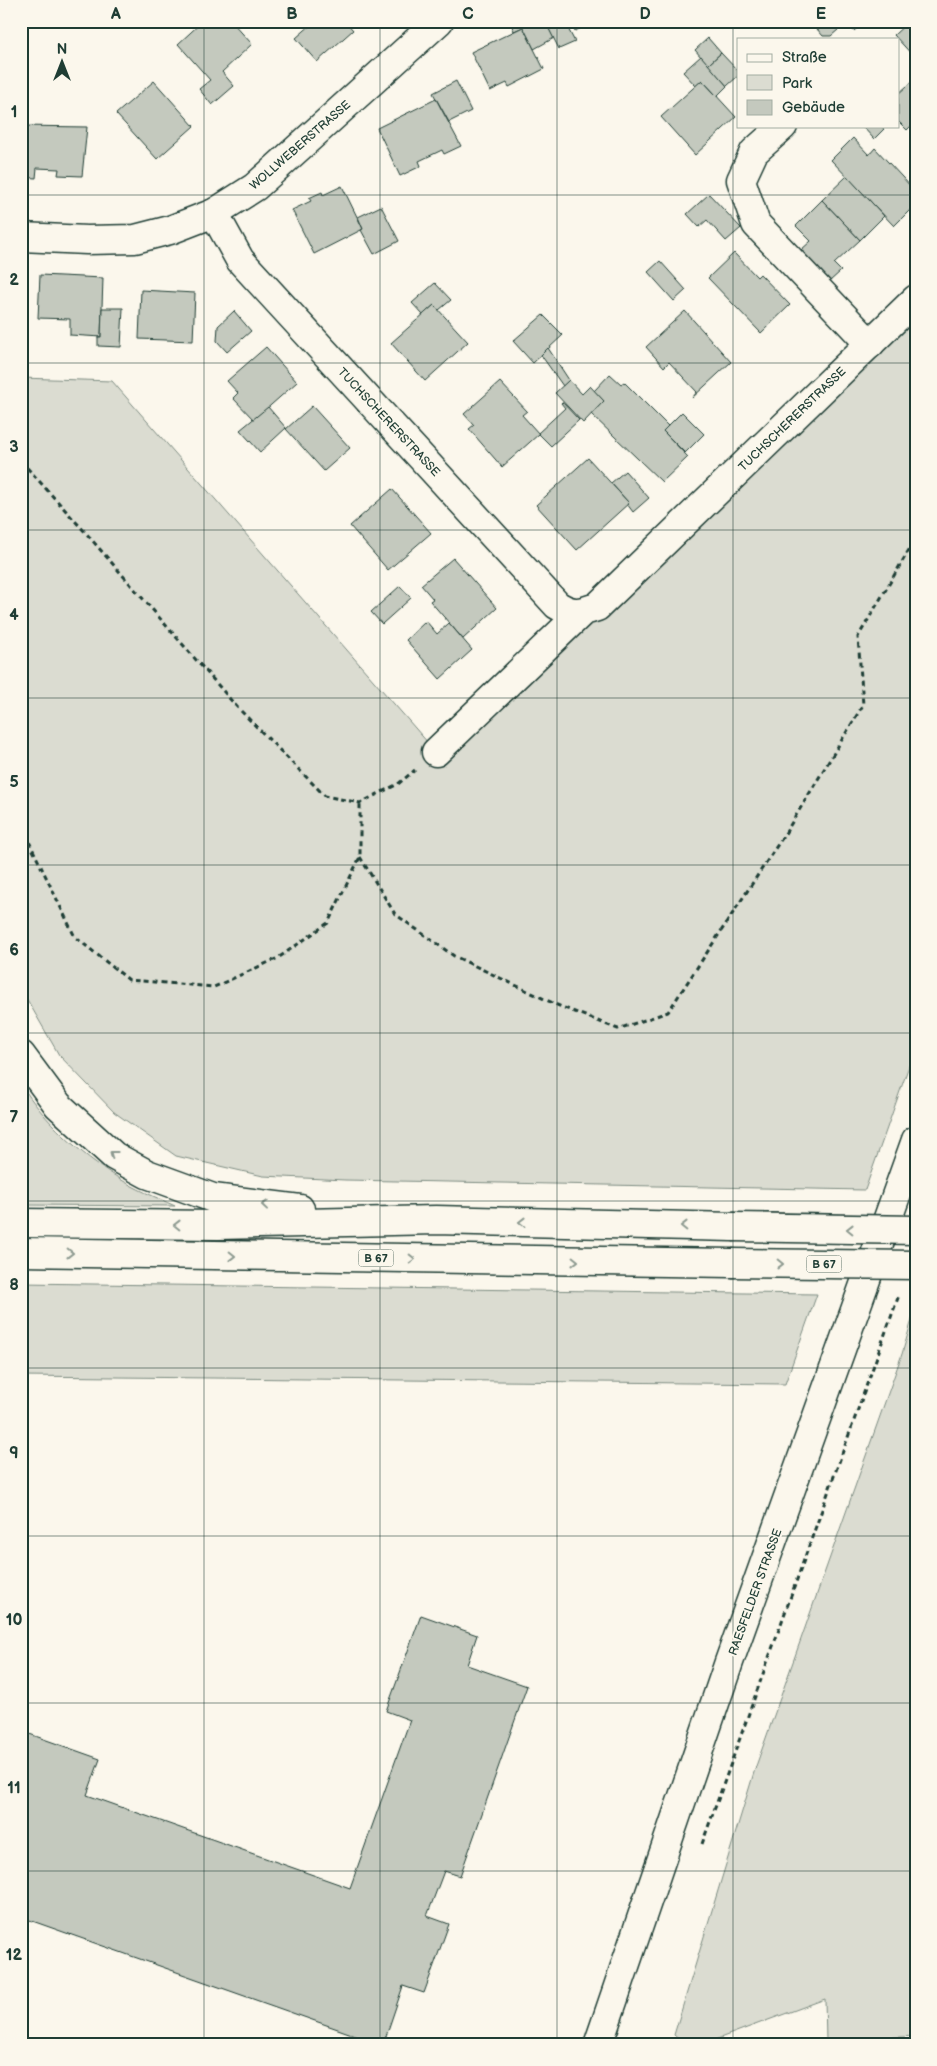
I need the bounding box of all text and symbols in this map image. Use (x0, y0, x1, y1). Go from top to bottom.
text: A (110, 5, 121, 24)
text: B (286, 5, 298, 24)
text: C (462, 5, 474, 24)
text: D (639, 5, 651, 24)
text: E (816, 5, 826, 24)
north arrow (38, 38, 88, 88)
legend (737, 38, 900, 128)
text: N (57, 41, 67, 58)
text: Straße (782, 48, 827, 67)
text: Park (782, 74, 813, 93)
street label: WOLLWEBERSTRASSE (247, 97, 354, 193)
text: Gebäude (782, 98, 845, 117)
text: 1 (11, 103, 17, 122)
text: 2 (9, 271, 19, 290)
street label: TUCHSCHERERSTRASSE (736, 364, 849, 475)
street label: TUCHSCHERERSTRASSE (334, 365, 443, 480)
text: 3 (9, 438, 19, 457)
text: 4 (9, 606, 19, 625)
text: 5 (9, 773, 19, 792)
text: 6 (9, 941, 19, 960)
text: 7 (10, 1108, 19, 1127)
one-way arrow (110, 1151, 119, 1159)
one-way arrow (261, 1200, 269, 1211)
one-way arrow (517, 1217, 525, 1227)
one-way arrow (173, 1220, 180, 1230)
one-way arrow (680, 1221, 688, 1231)
one-way arrow (845, 1224, 853, 1234)
one-way arrow (66, 1248, 74, 1258)
road number: B 67 (358, 1250, 394, 1266)
one-way arrow (229, 1251, 237, 1261)
one-way arrow (409, 1253, 417, 1264)
one-way arrow (572, 1256, 579, 1266)
road number: B 67 (806, 1256, 842, 1272)
one-way arrow (777, 1259, 785, 1269)
text: 8 (9, 1276, 19, 1295)
text: 9 (9, 1444, 19, 1463)
street label: RAESFELDER STRASSE (726, 1527, 785, 1658)
text: 10 (6, 1611, 22, 1630)
text: 11 (7, 1779, 21, 1798)
text: 12 (6, 1946, 23, 1965)

